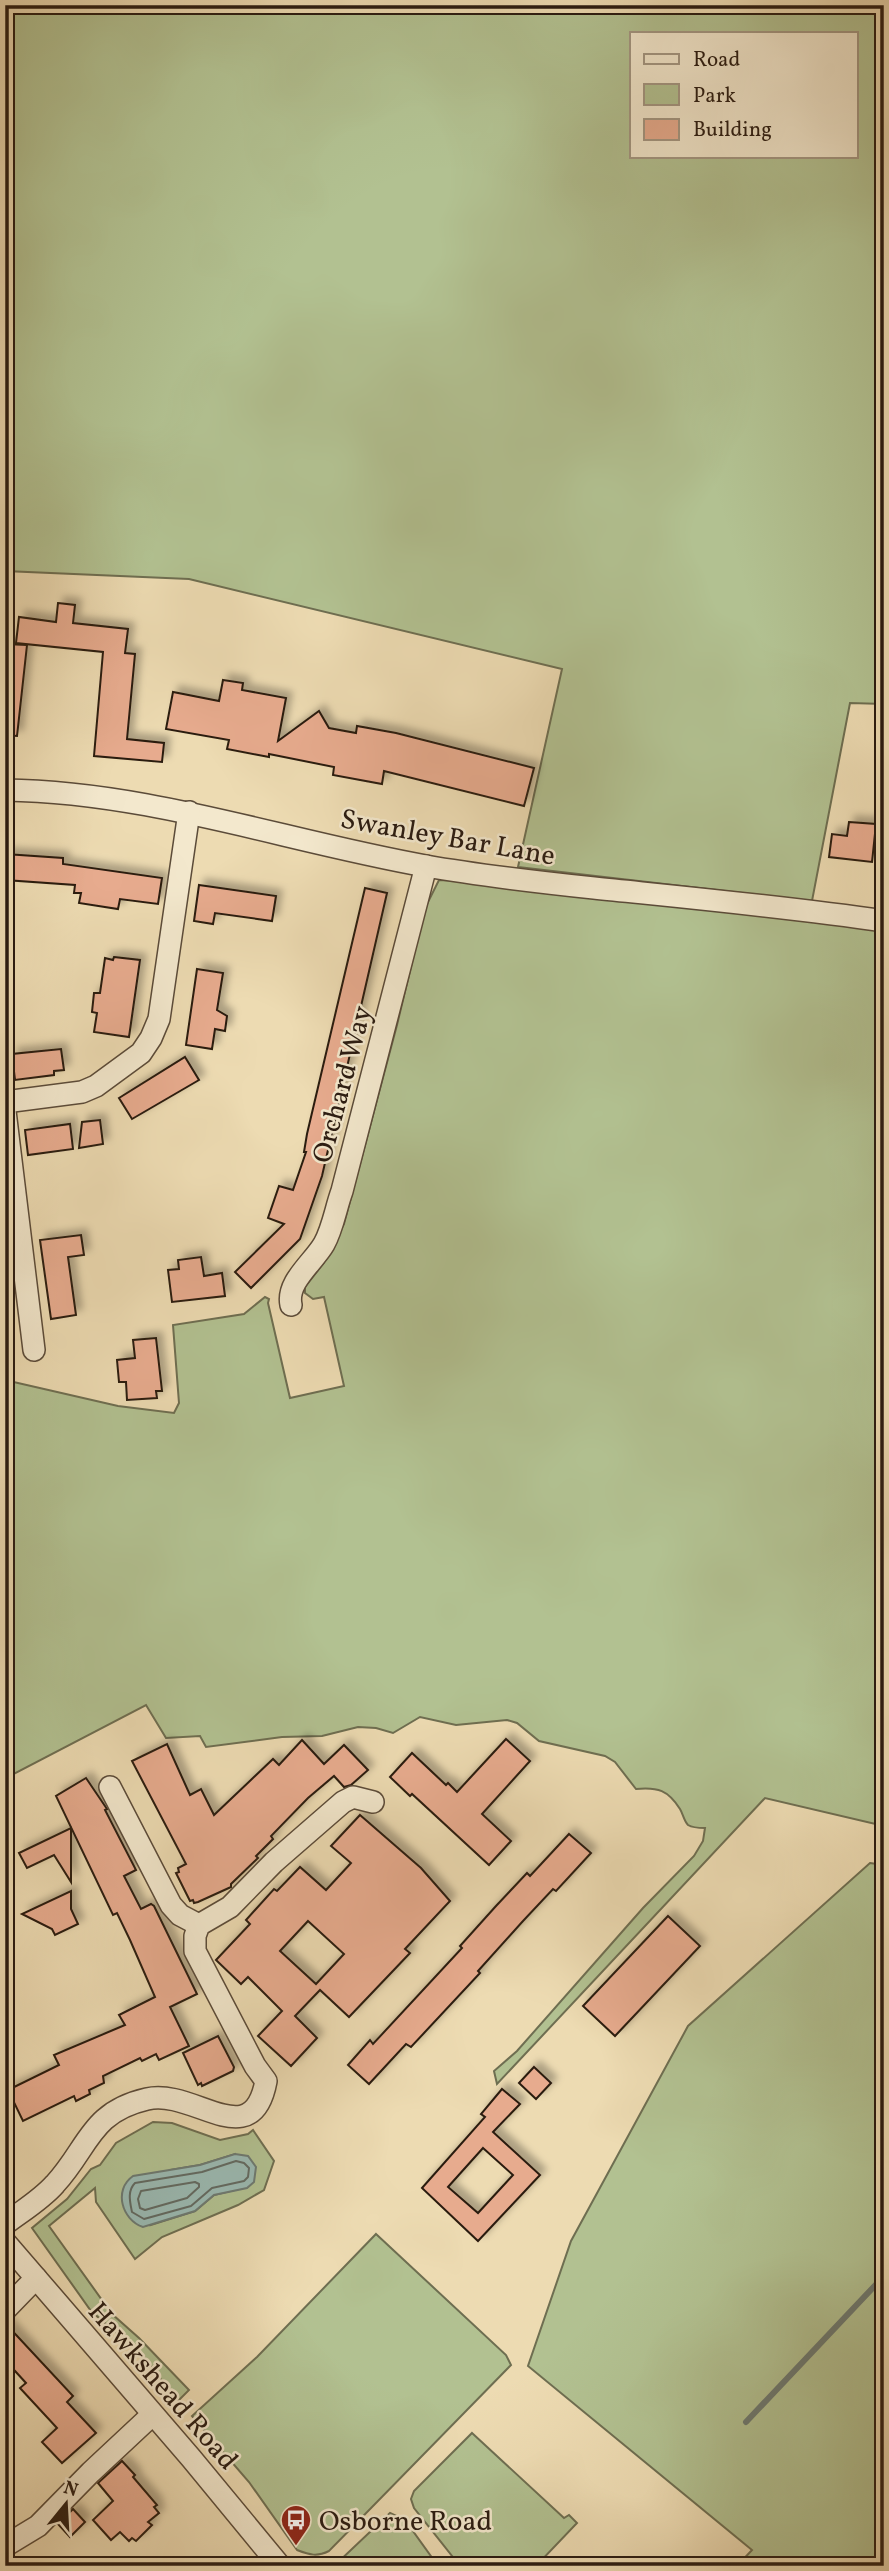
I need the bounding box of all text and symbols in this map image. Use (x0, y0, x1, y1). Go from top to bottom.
legend (630, 32, 858, 158)
text: Road (693, 46, 740, 75)
text: Park (693, 82, 736, 111)
text: Building (693, 116, 772, 145)
street label: Swanley Bar Lane (337, 800, 558, 877)
street label: Orchard Way (304, 1002, 383, 1168)
street label: Hawkshead Road (78, 2294, 246, 2479)
north arrow (32, 2470, 102, 2540)
text: N (60, 2475, 81, 2504)
bus stop icon: Osborne Road (279, 2503, 313, 2547)
place label: Osborne Road (319, 2503, 492, 2542)

